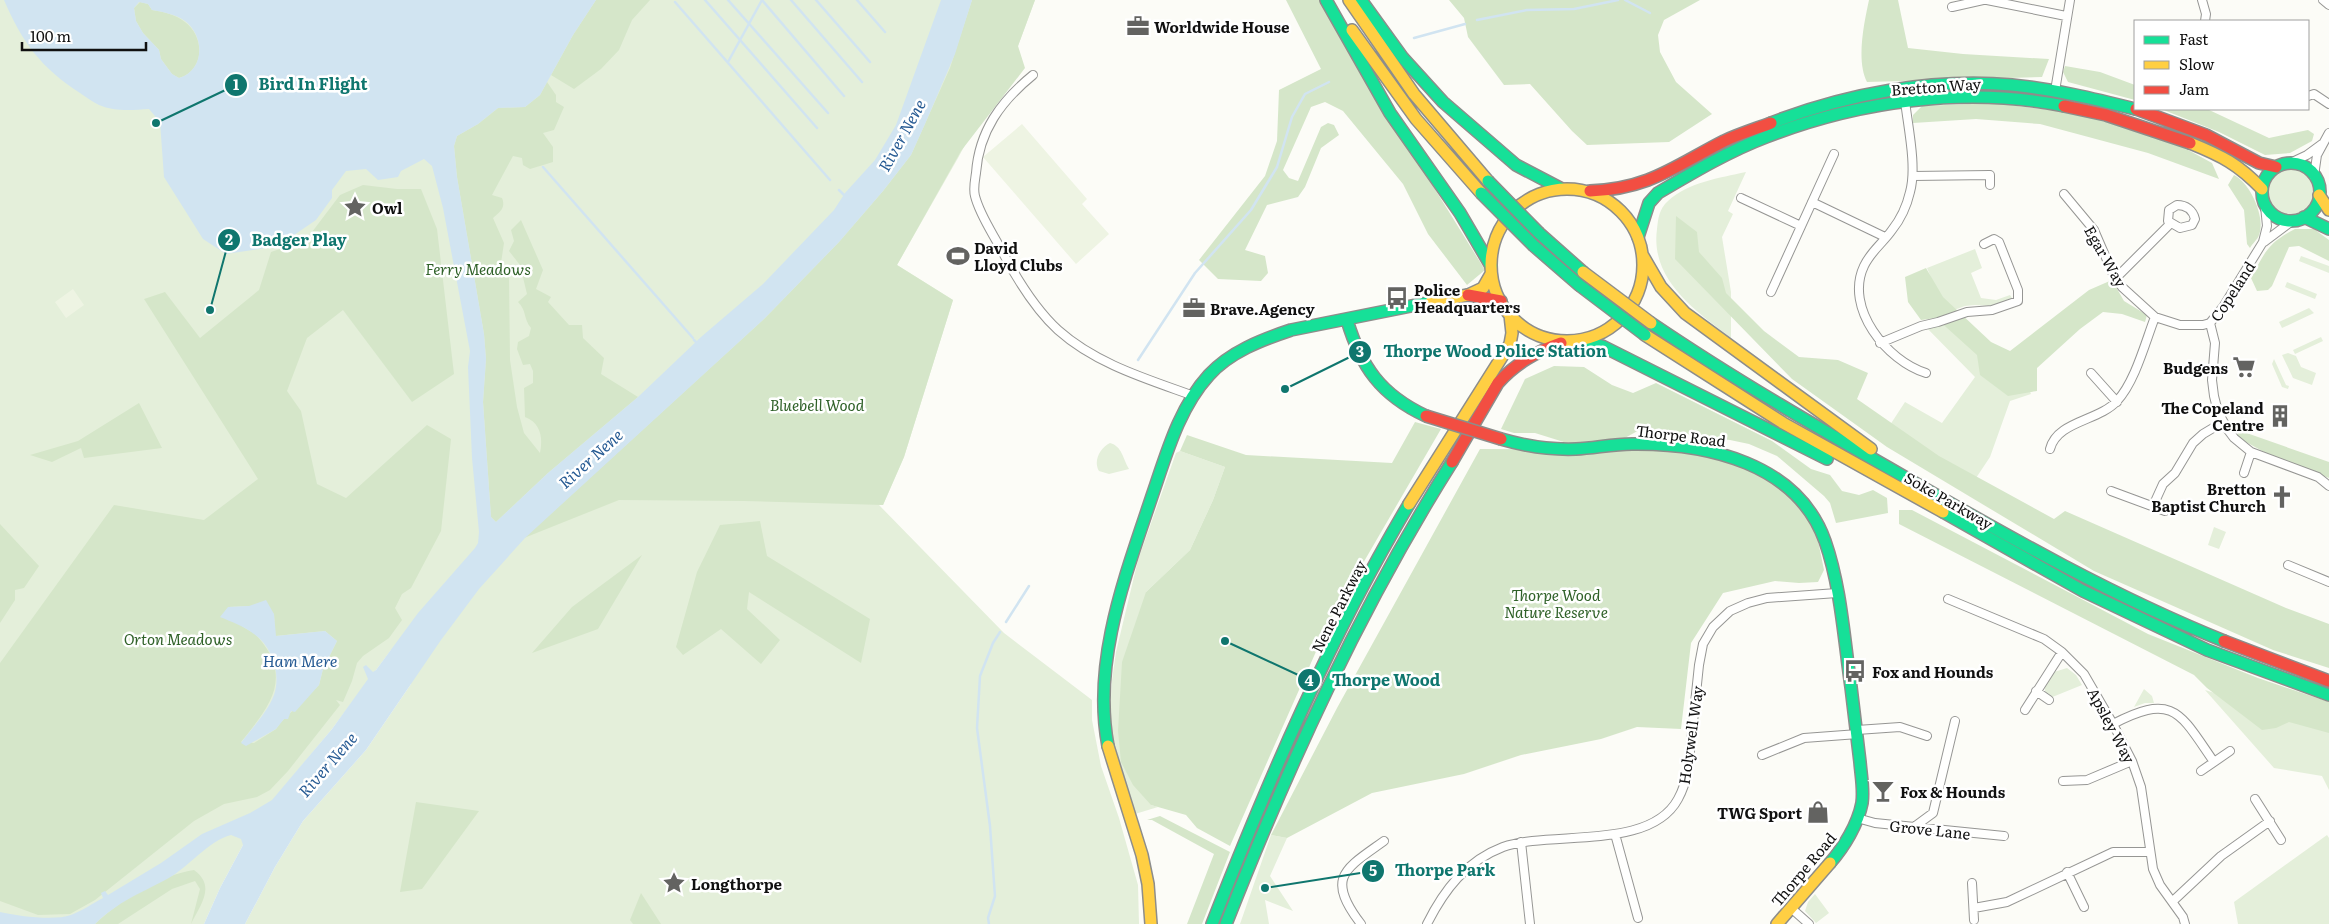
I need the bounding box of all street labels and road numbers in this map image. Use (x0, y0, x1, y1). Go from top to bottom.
street label: Bretton Way (1890, 71, 1982, 101)
street label: Egar Way (2079, 221, 2133, 291)
street label: Copeland (2204, 256, 2260, 326)
street label: Thorpe Road (1635, 418, 1727, 452)
street label: Soke Parkway (1901, 465, 1998, 535)
street label: Nene Parkway (1305, 555, 1371, 656)
street label: Apsley Way (2082, 683, 2142, 767)
street label: Holywell Way (1672, 684, 1708, 786)
street label: Grove Lane (1888, 813, 1972, 845)
street label: Thorpe Road (1765, 827, 1841, 911)

